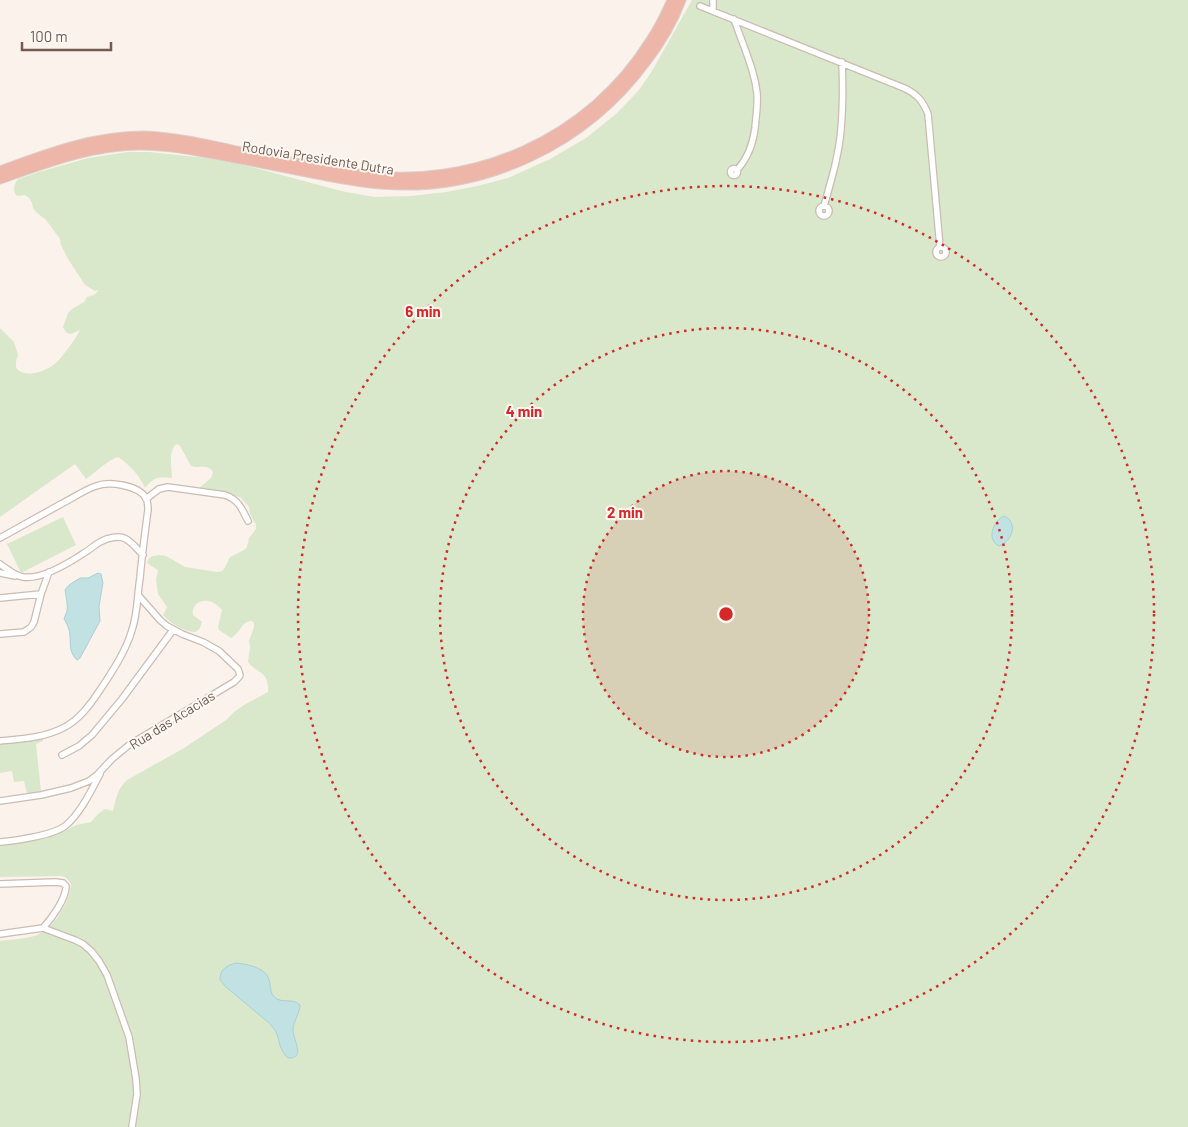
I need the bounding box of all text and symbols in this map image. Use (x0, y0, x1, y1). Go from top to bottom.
scale bar (22, 20, 111, 52)
text: 100 m (30, 27, 68, 45)
street label: Rodovia Presidente Dutra (241, 137, 395, 178)
text: 6 min (405, 302, 441, 320)
text: 4 min (506, 402, 542, 420)
text: 2 min (607, 503, 643, 521)
centre of rings (717, 605, 735, 623)
street label: Rua das Acacias (126, 686, 218, 753)

